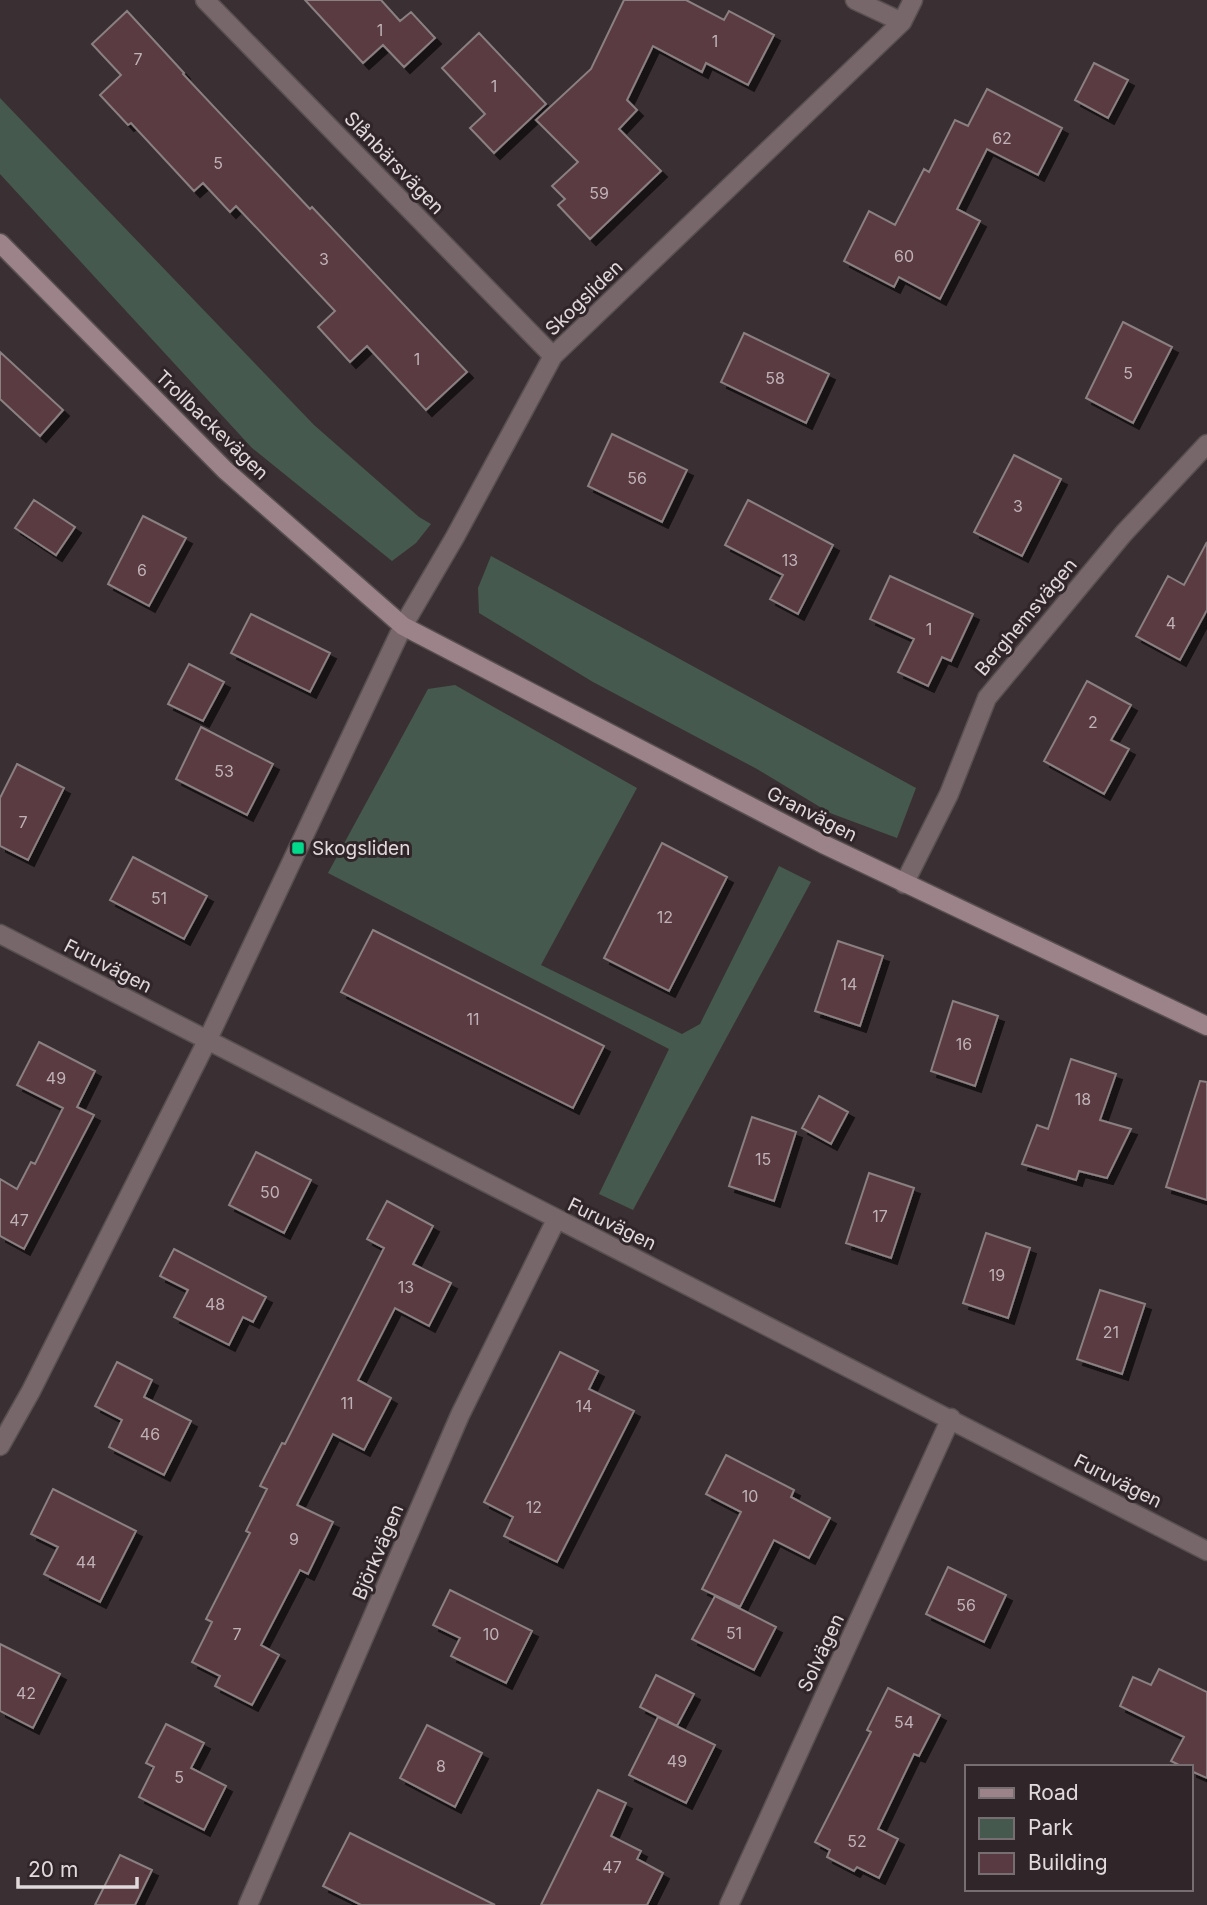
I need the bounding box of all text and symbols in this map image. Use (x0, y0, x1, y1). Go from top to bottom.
house number: 1 (377, 20, 383, 40)
house number: 1 (712, 31, 718, 51)
house number: 7 (133, 49, 143, 69)
house number: 1 (491, 76, 497, 96)
street label: Slånbärsvägen (339, 107, 449, 219)
house number: 62 (992, 128, 1012, 148)
house number: 5 (213, 153, 223, 173)
house number: 59 (589, 183, 609, 203)
house number: 60 (894, 246, 914, 266)
house number: 3 (319, 249, 329, 269)
street label: Skogsliden (541, 256, 627, 340)
house number: 1 (414, 349, 420, 369)
house number: 5 (1123, 363, 1133, 383)
street label: Trollbackevägen (151, 365, 273, 485)
house number: 58 (765, 368, 785, 388)
house number: 56 (627, 468, 647, 488)
house number: 3 (1013, 496, 1023, 516)
house number: 13 (782, 550, 798, 570)
street label: Berghemsvägen (970, 554, 1082, 680)
house number: 6 (137, 560, 147, 580)
house number: 4 (1166, 613, 1176, 633)
house number: 1 (926, 619, 932, 639)
house number: 2 (1088, 712, 1098, 732)
house number: 53 (214, 761, 234, 781)
street label: Granvägen (763, 781, 861, 847)
house number: 7 (18, 812, 28, 832)
place label: Skogsliden (312, 837, 410, 860)
marker: Skogsliden (290, 840, 306, 856)
house number: 51 (151, 888, 167, 908)
house number: 12 (657, 907, 673, 927)
street label: Furuvägen (60, 934, 156, 998)
house number: 14 (841, 974, 857, 994)
house number: 11 (466, 1009, 480, 1029)
house number: 16 (956, 1034, 972, 1054)
house number: 49 (46, 1068, 66, 1088)
house number: 18 (1075, 1089, 1091, 1109)
house number: 15 (755, 1149, 771, 1169)
house number: 50 (260, 1182, 280, 1202)
street label: Furuvägen (564, 1193, 660, 1255)
house number: 17 (872, 1206, 888, 1226)
house number: 47 (9, 1210, 29, 1230)
house number: 19 (989, 1265, 1005, 1285)
house number: 13 (398, 1277, 414, 1297)
house number: 48 (205, 1294, 225, 1314)
house number: 21 (1103, 1322, 1119, 1342)
house number: 11 (340, 1393, 354, 1413)
house number: 14 (576, 1396, 592, 1416)
house number: 46 (140, 1424, 160, 1444)
street label: Furuvägen (1070, 1449, 1166, 1513)
house number: 10 (742, 1486, 758, 1506)
house number: 12 (526, 1497, 542, 1517)
street label: Björkvägen (348, 1501, 408, 1603)
house number: 9 (289, 1529, 299, 1549)
house number: 44 (76, 1552, 96, 1572)
house number: 56 (956, 1595, 976, 1615)
street label: Solvägen (793, 1610, 849, 1696)
house number: 51 (726, 1623, 742, 1643)
house number: 7 (232, 1624, 242, 1644)
house number: 10 (483, 1624, 499, 1644)
house number: 42 (16, 1683, 36, 1703)
house number: 54 (894, 1712, 914, 1732)
house number: 49 (667, 1751, 687, 1771)
house number: 8 (436, 1756, 446, 1776)
legend (965, 1765, 1193, 1891)
house number: 5 (174, 1767, 184, 1787)
text: Road (1028, 1780, 1079, 1805)
text: Park (1028, 1815, 1073, 1840)
house number: 52 (847, 1831, 867, 1851)
scale bar (18, 1846, 136, 1890)
text: Building (1028, 1850, 1108, 1875)
text: 20 m (28, 1857, 78, 1882)
house number: 47 (602, 1857, 622, 1877)

